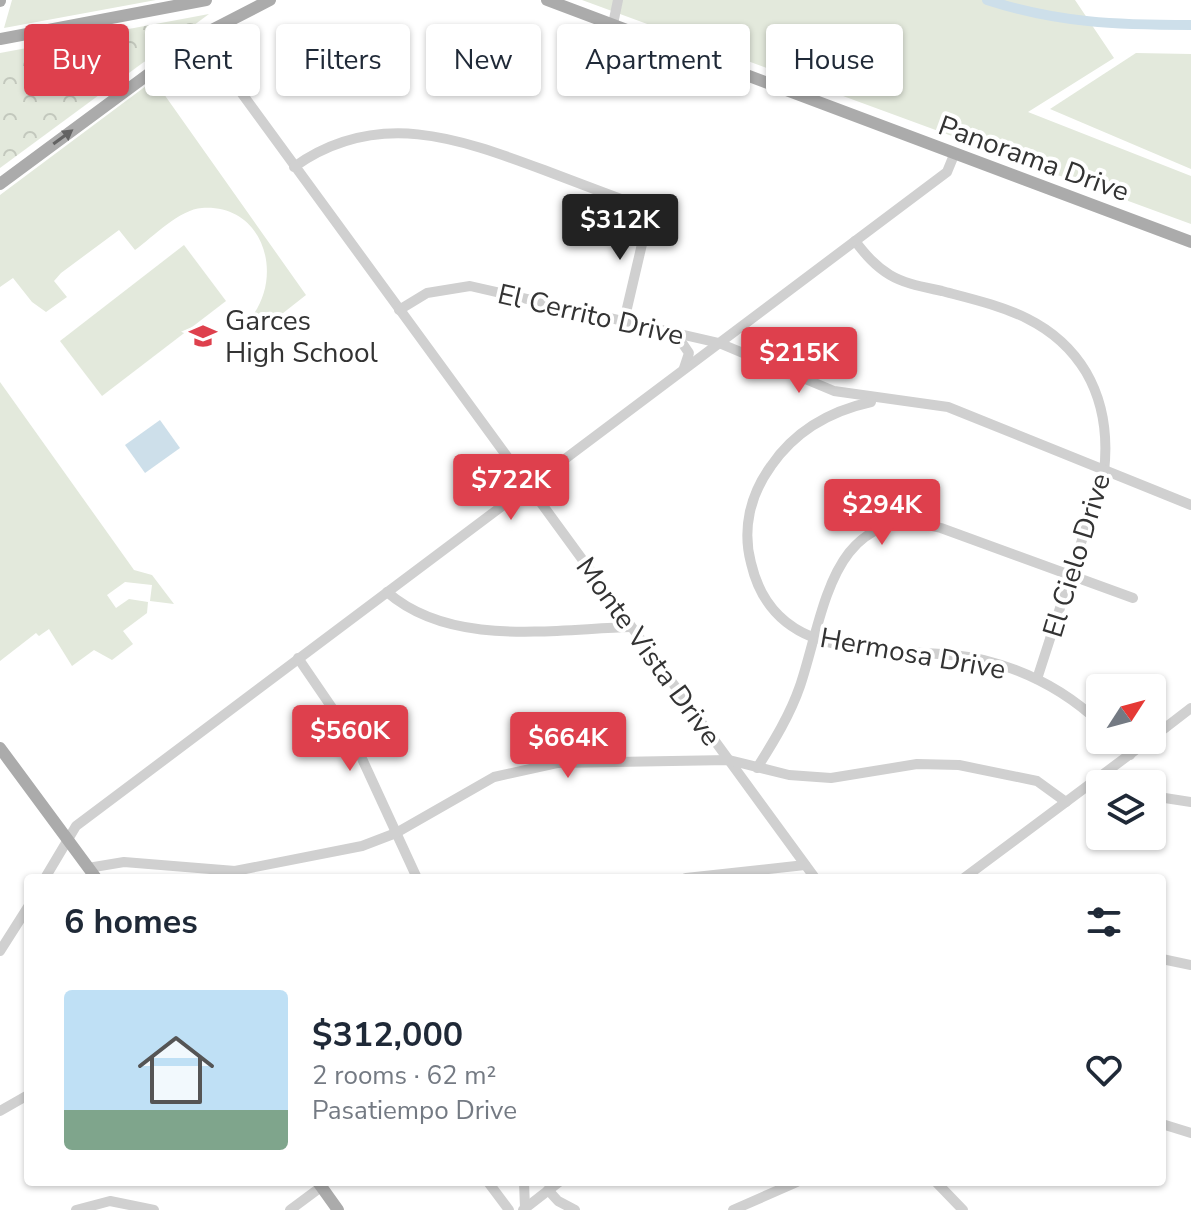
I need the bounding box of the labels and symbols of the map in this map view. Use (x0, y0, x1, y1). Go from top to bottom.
street label: Panorama Drive (933, 107, 1134, 211)
one-way arrow (53, 130, 73, 146)
pin: $312K (564, 194, 676, 262)
street label: El Cerrito Drive (494, 275, 688, 355)
place label: Garces High School (225, 302, 379, 372)
school or university icon: Garces High School (188, 321, 218, 351)
pin: $215K (743, 327, 855, 395)
pin: $722K (455, 454, 567, 522)
street label: El Cielo Drive (1034, 469, 1120, 642)
pin: $294K (826, 479, 938, 547)
street label: Monte Vista Drive (567, 550, 730, 754)
street label: Hermosa Drive (817, 619, 1009, 689)
north arrow (1086, 674, 1166, 754)
pin: $560K (294, 705, 406, 773)
pin: $664K (512, 712, 624, 780)

